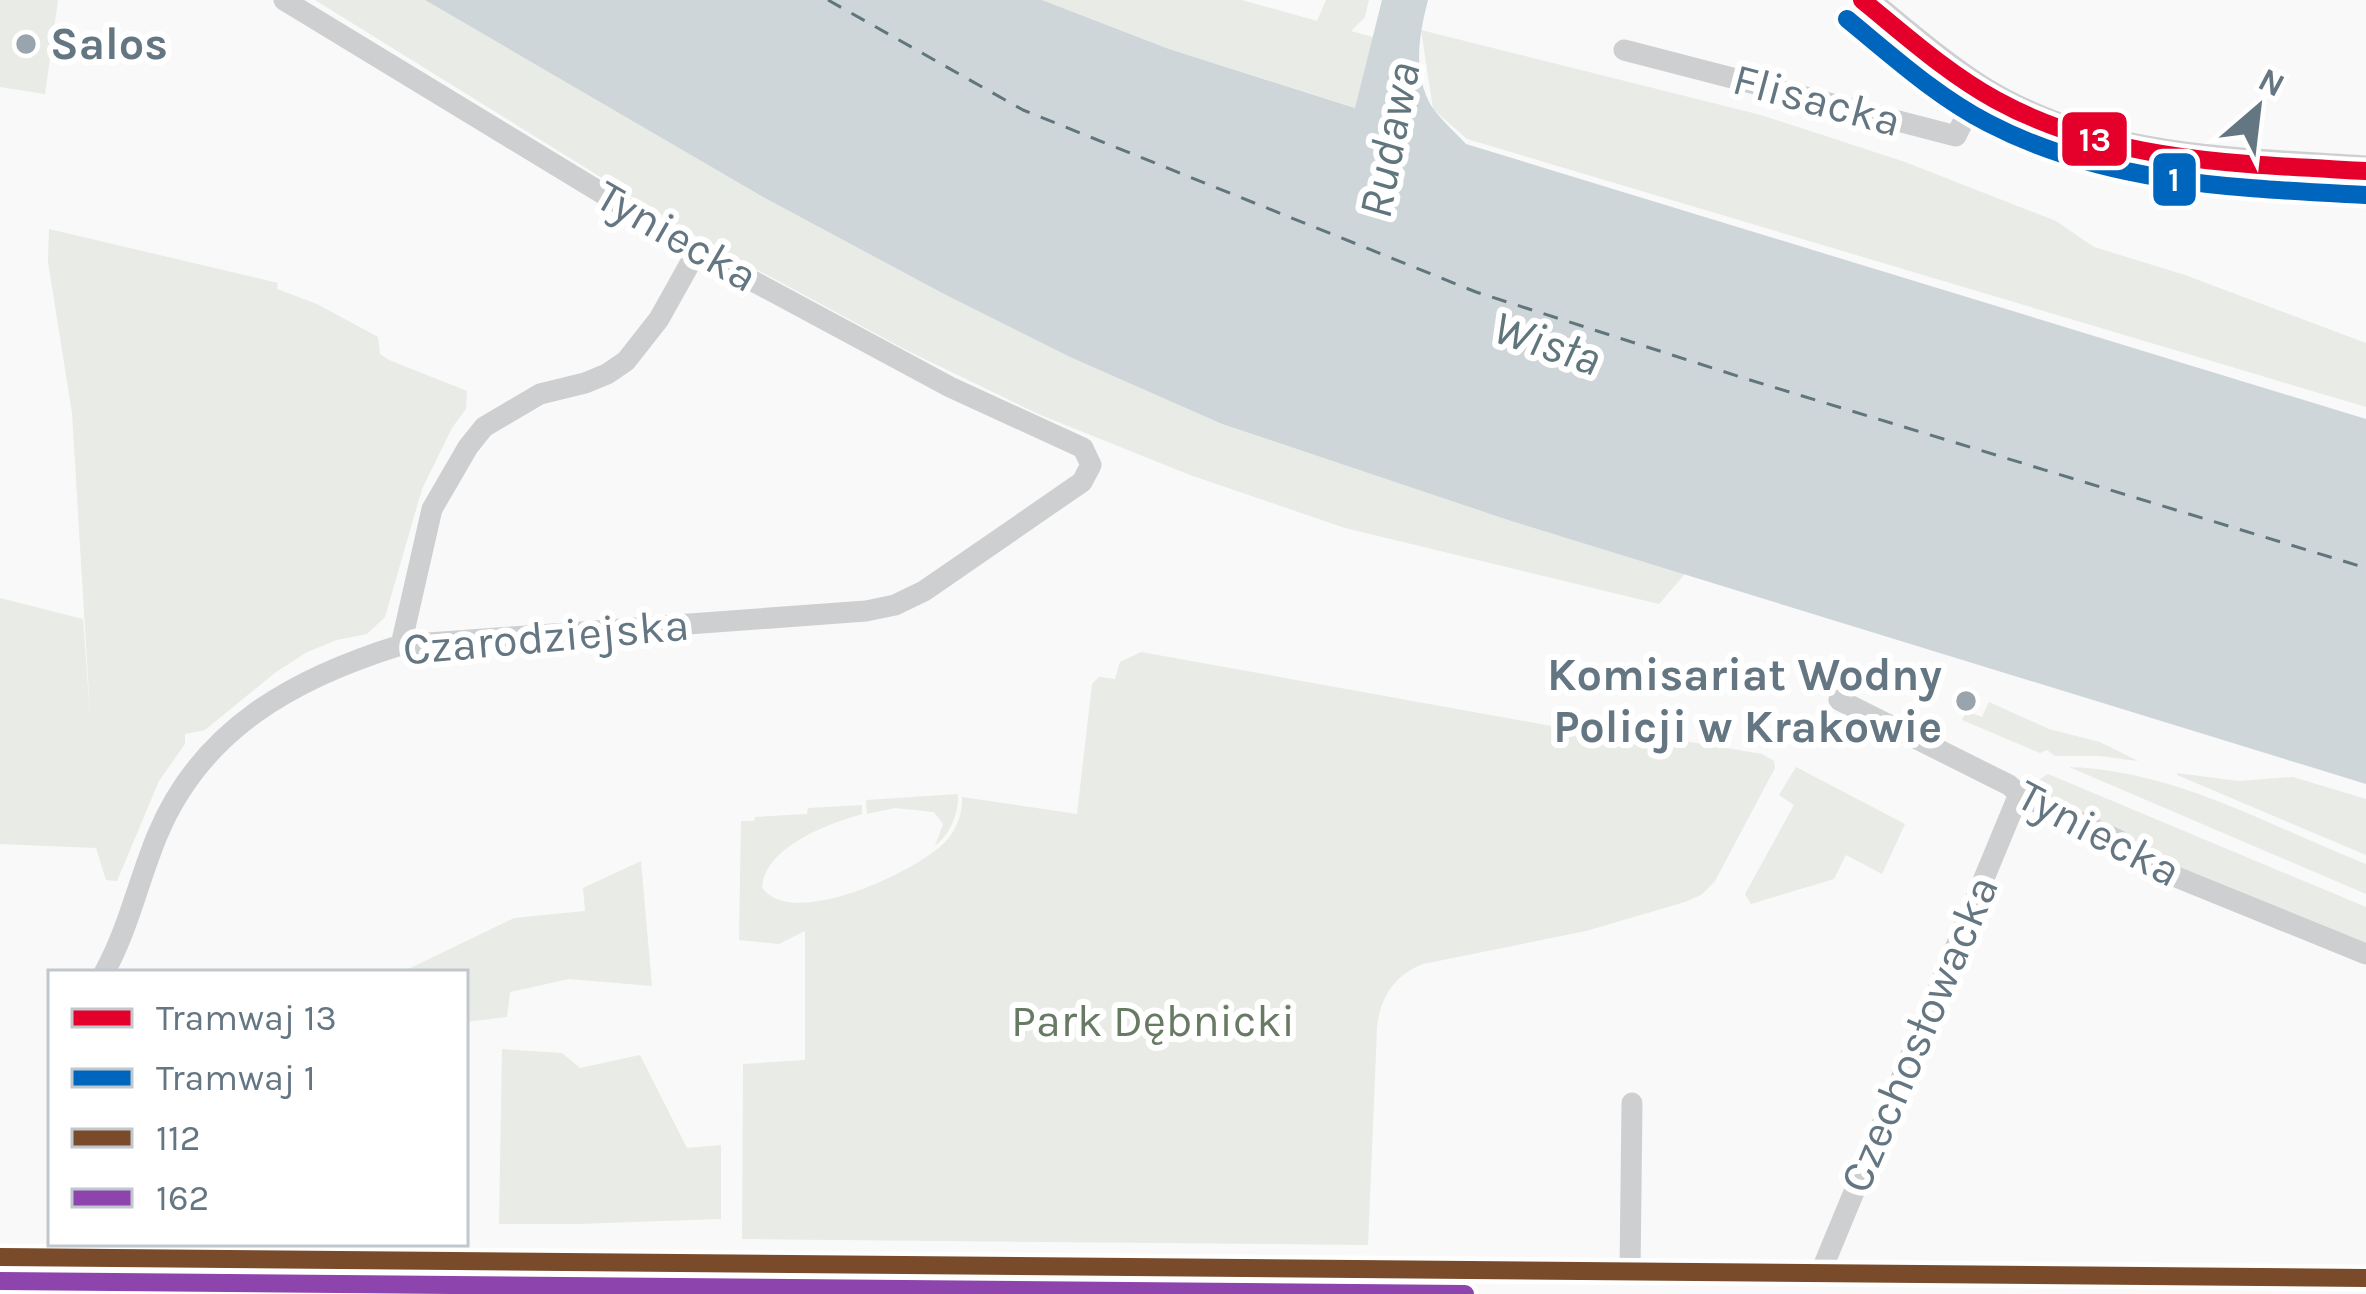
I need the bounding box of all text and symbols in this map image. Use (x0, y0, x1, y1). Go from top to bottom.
place label: Salos (50, 18, 168, 70)
marker: Salos (13, 31, 39, 57)
north arrow (2198, 48, 2318, 168)
street label: Flisacka (1728, 53, 1906, 147)
water label: Rudawa (1346, 57, 1432, 223)
text: N (2252, 60, 2291, 105)
line badge: 13 (2060, 110, 2129, 168)
text: 13 (2079, 121, 2111, 159)
line badge: 1 (2151, 151, 2198, 208)
text: 1 (2168, 161, 2180, 199)
street label: Tyniecka (587, 169, 767, 304)
water label: Wisła (1486, 299, 1608, 387)
street label: Czarodziejska (401, 599, 691, 676)
place label: Komisariat Wodny Policji w Krakowie (1547, 649, 1942, 754)
marker: Komisariat Wodny Policji w Krakowie (1953, 688, 1979, 714)
street label: Tyniecka (2008, 768, 2189, 898)
street label: Czechosłowacka (1829, 868, 2009, 1200)
legend (48, 970, 468, 1246)
park label: Park Dębnicki (1011, 995, 1295, 1047)
text: Tramwaj 13 (156, 997, 337, 1039)
text: Tramwaj 1 (156, 1057, 316, 1099)
text: 112 (156, 1117, 201, 1159)
text: 162 (156, 1177, 209, 1219)

